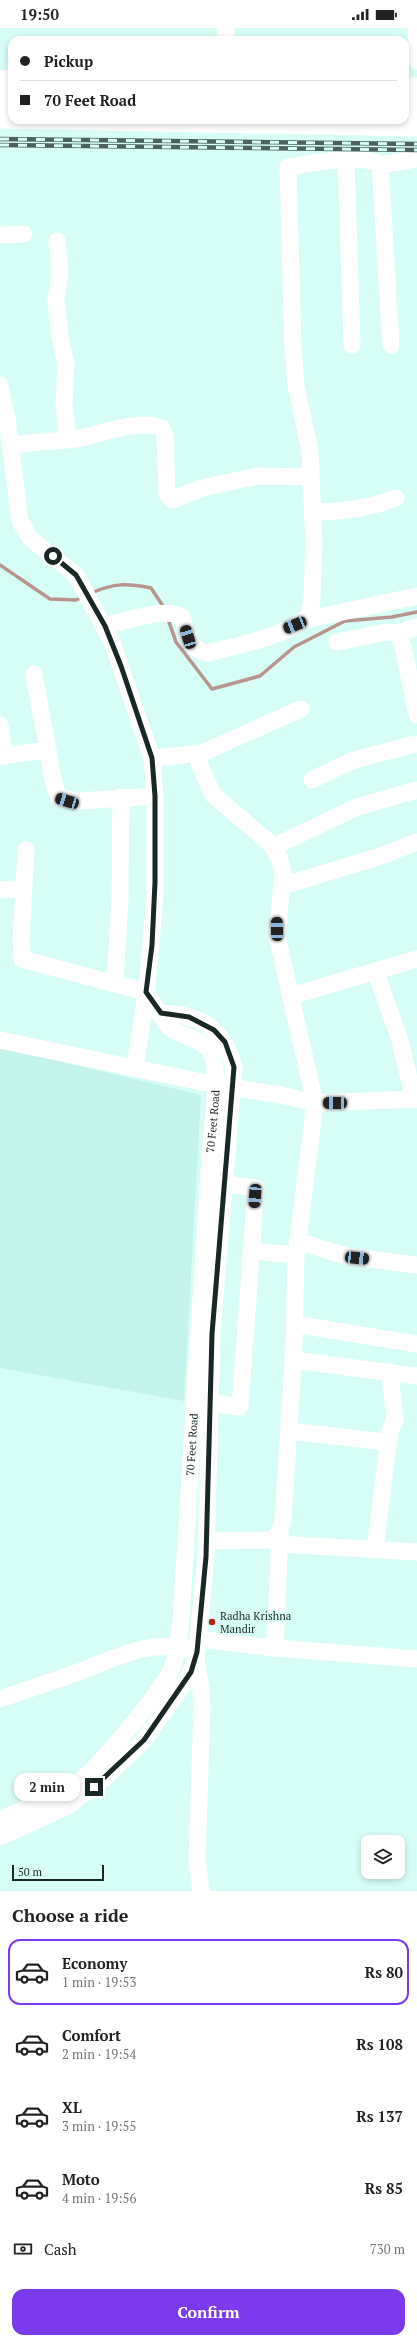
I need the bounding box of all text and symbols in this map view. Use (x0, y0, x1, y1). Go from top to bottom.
text: 19:50 (20, 4, 59, 24)
text: Pickup (44, 51, 93, 71)
text: 70 Feet Road (44, 90, 136, 110)
route start (44, 547, 62, 565)
car (282, 615, 308, 635)
car (179, 624, 197, 650)
car (54, 792, 80, 810)
car (271, 917, 283, 941)
street label: 70 Feet Road (203, 1090, 222, 1153)
car (323, 1097, 347, 1109)
car (248, 1184, 262, 1208)
car (344, 1251, 370, 1265)
street label: 70 Feet Road (183, 1413, 201, 1476)
place label: Radha Krishna Mandir (220, 1609, 292, 1636)
marker: Radha Krishna Mandir (207, 1617, 217, 1627)
callout: 2 min (14, 1773, 80, 1801)
text: 2 min (29, 1778, 65, 1796)
route end (85, 1778, 103, 1796)
map controls (361, 1835, 405, 1879)
button: layers (361, 1835, 405, 1879)
scale bar (12, 1863, 104, 1882)
text: 50 m (18, 1865, 42, 1879)
text: Choose a ride (12, 1903, 128, 1927)
text: Economy (62, 1953, 127, 1973)
icon: car (14, 1954, 50, 1990)
text: Rs 80 (365, 1962, 403, 1982)
text: 1 min · 19:53 (62, 1973, 136, 1991)
text: Comfort (62, 2025, 121, 2045)
icon: car (14, 2026, 50, 2062)
text: Rs 108 (356, 2034, 403, 2054)
text: 2 min · 19:54 (62, 2045, 136, 2063)
text: XL (62, 2097, 82, 2117)
icon: car (14, 2098, 50, 2134)
text: Rs 137 (356, 2106, 403, 2126)
text: 3 min · 19:55 (62, 2117, 136, 2135)
text: Moto (62, 2169, 100, 2189)
icon: car (14, 2170, 50, 2206)
text: Rs 85 (365, 2178, 403, 2198)
text: 4 min · 19:56 (62, 2189, 136, 2207)
icon: cash (12, 2238, 34, 2260)
text: Cash (44, 2239, 77, 2259)
text: 730 m (370, 2240, 405, 2258)
button: Confirm (12, 2289, 405, 2335)

